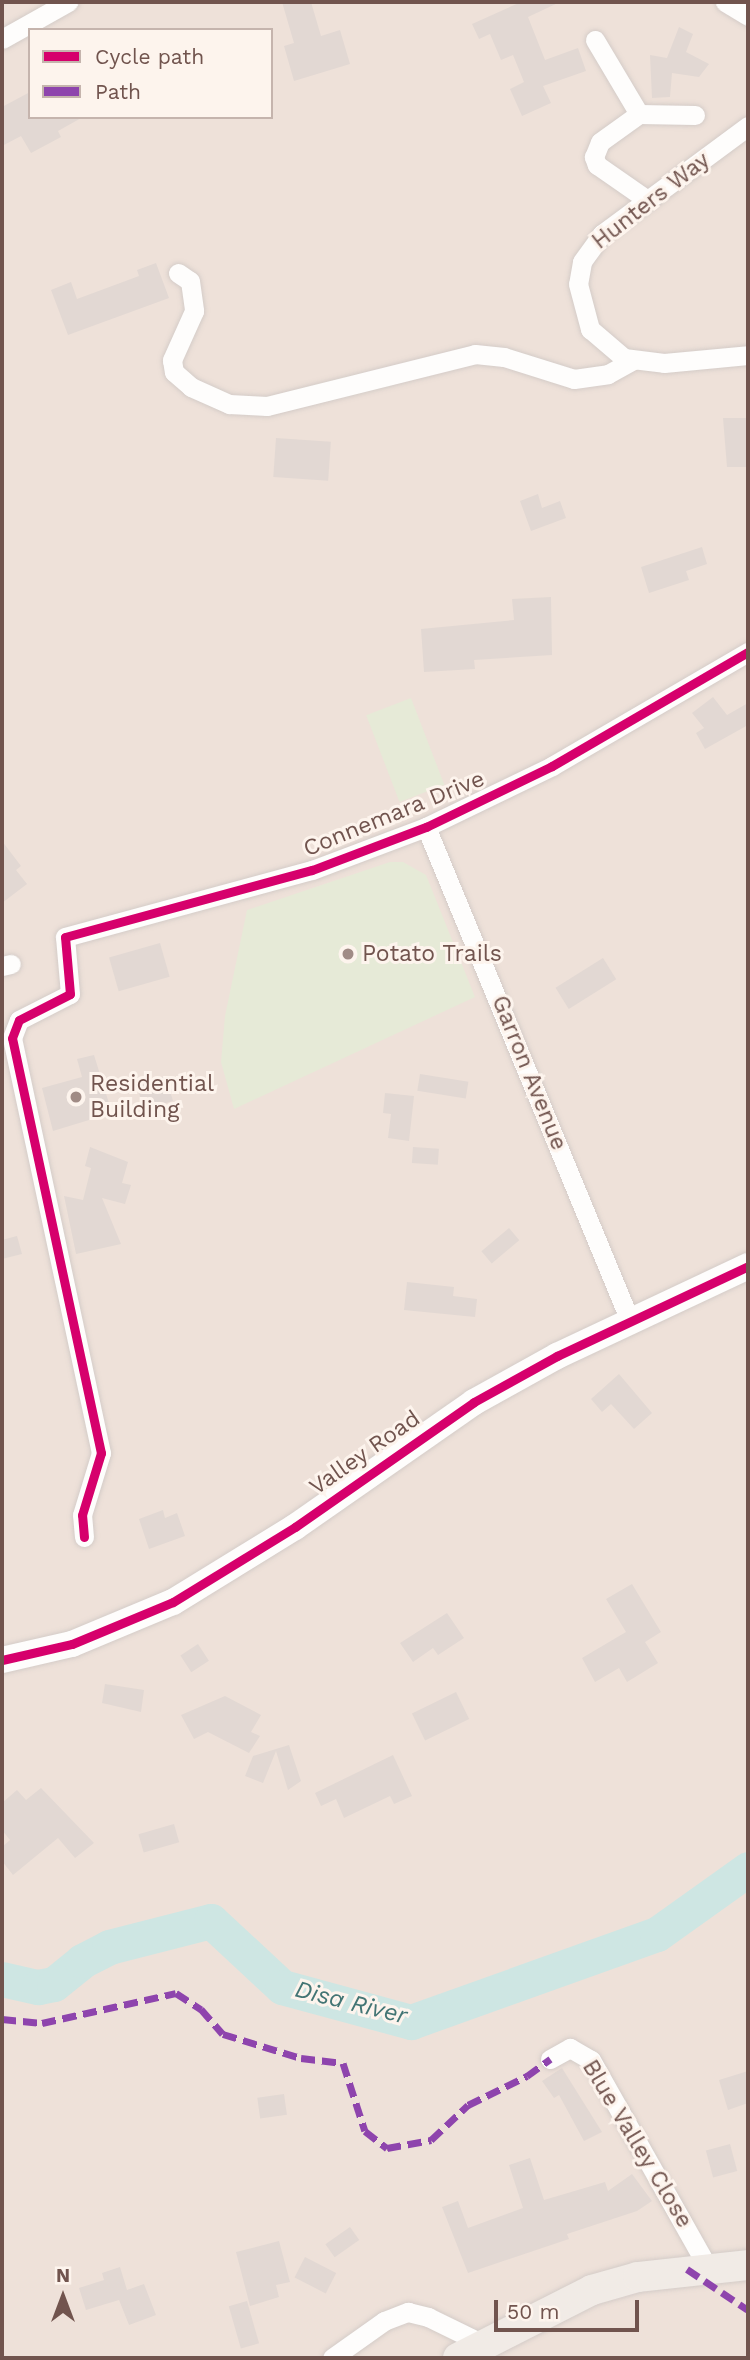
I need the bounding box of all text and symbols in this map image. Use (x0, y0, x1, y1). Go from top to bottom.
legend (28, 28, 273, 119)
text: Cycle path (95, 44, 204, 69)
text: Path (95, 79, 141, 104)
street label: Hunters Way (587, 146, 715, 256)
street label: Connemara Drive (299, 765, 489, 863)
place label: Potato Trails (362, 940, 503, 968)
marker: Potato Trails (340, 946, 356, 962)
street label: Garron Avenue (485, 991, 573, 1155)
place label: Residential Building (90, 1070, 214, 1124)
marker: Residential Building (68, 1089, 84, 1105)
street label: Valley Road (304, 1405, 426, 1501)
water label: Disa River (292, 1975, 410, 2031)
street label: Blue Valley Close (576, 2054, 698, 2234)
north arrow (28, 2262, 98, 2332)
text: N (56, 2264, 70, 2287)
scale bar (498, 2286, 643, 2330)
text: 50 m (507, 2299, 559, 2324)

